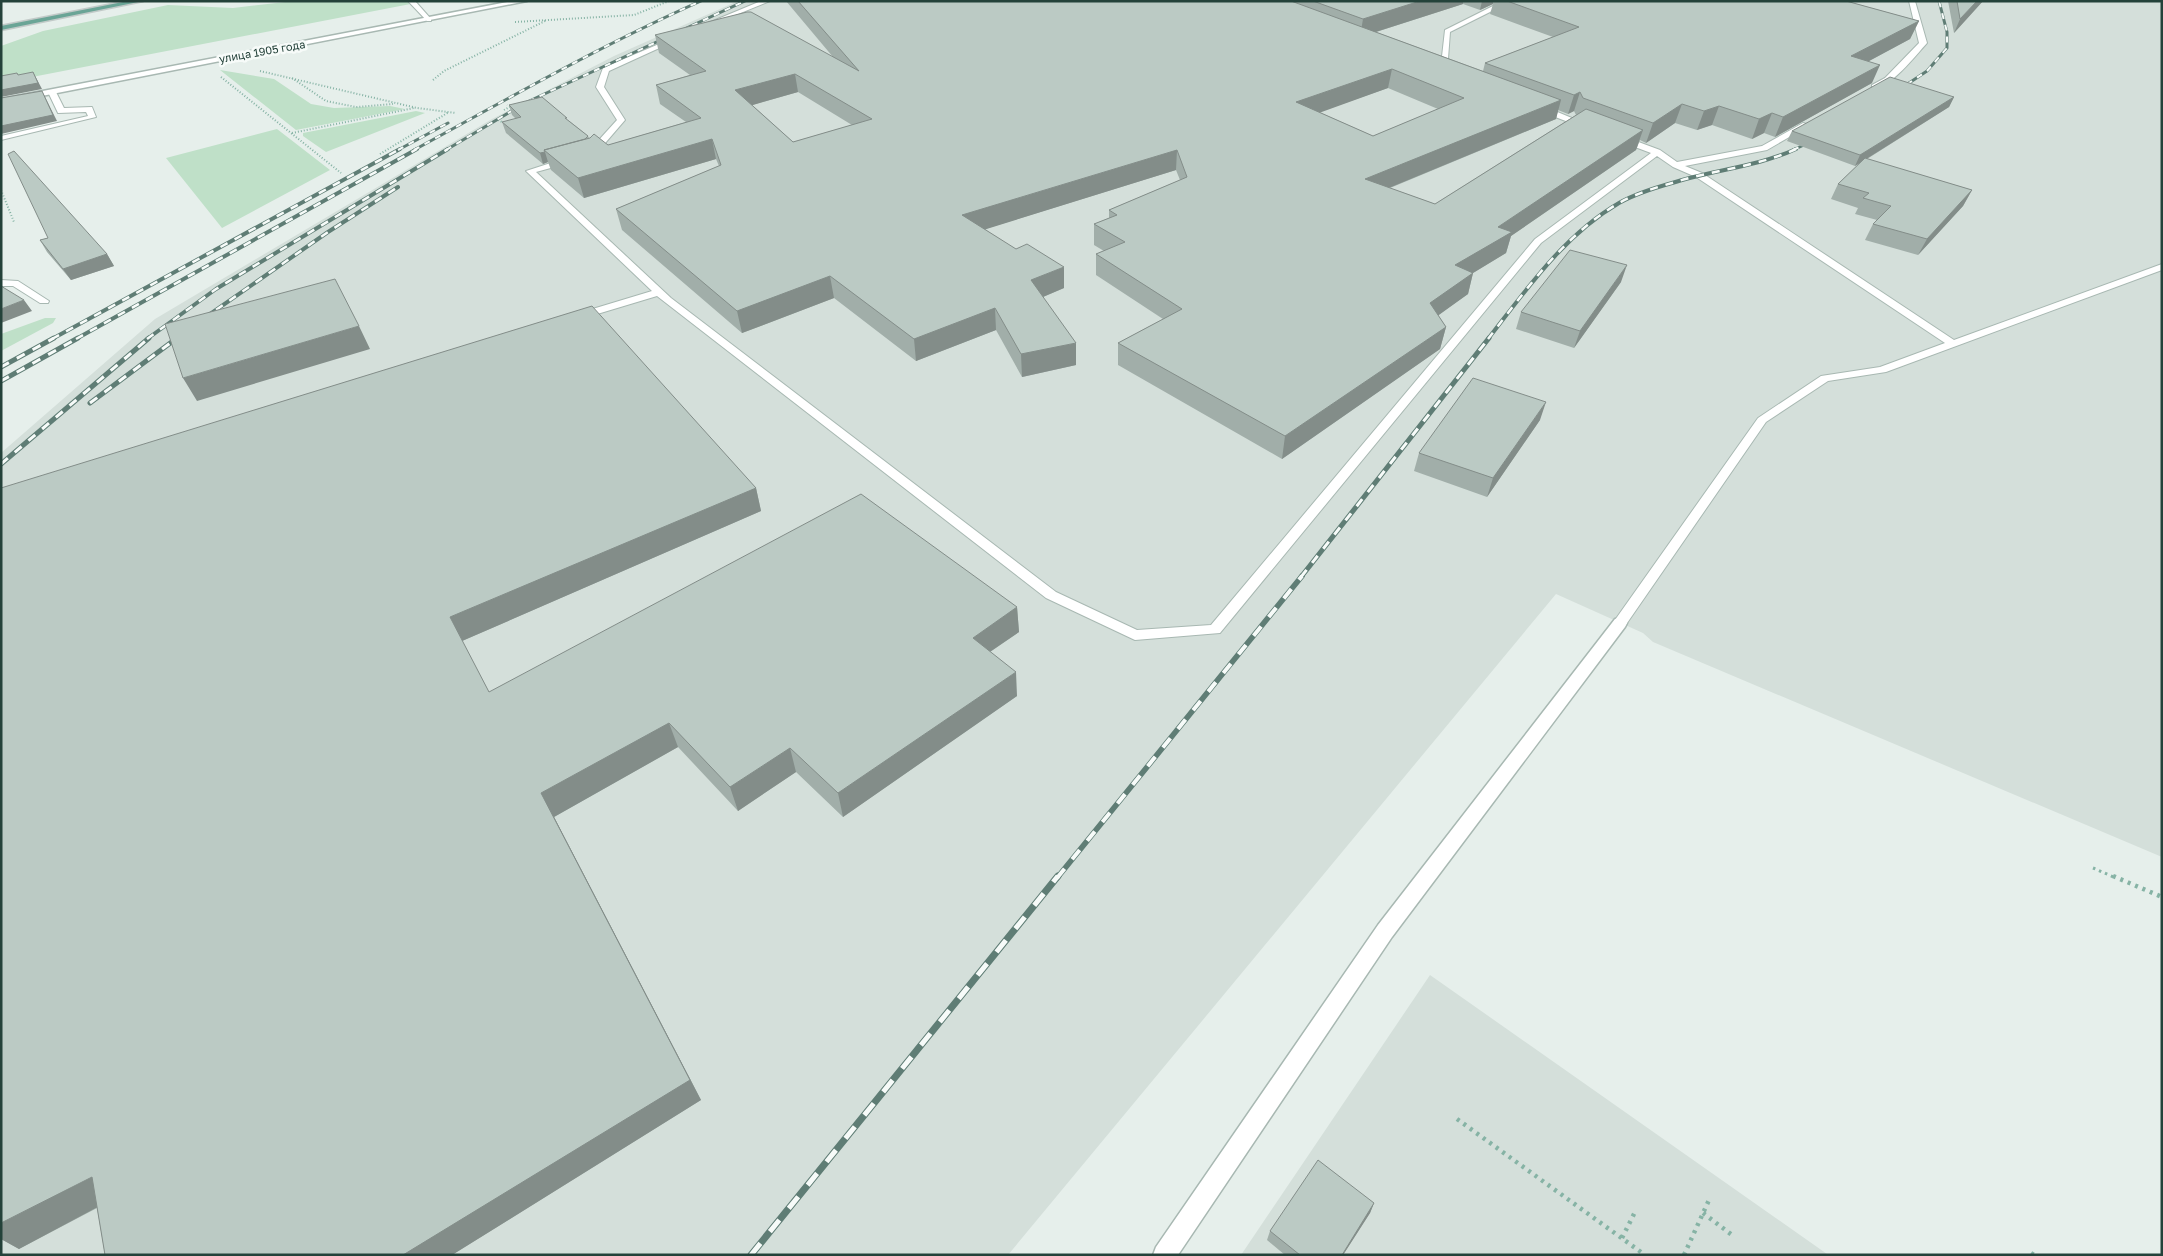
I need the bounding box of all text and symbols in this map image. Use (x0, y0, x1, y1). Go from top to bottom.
street label: улица 1905 года (218, 37, 306, 65)

